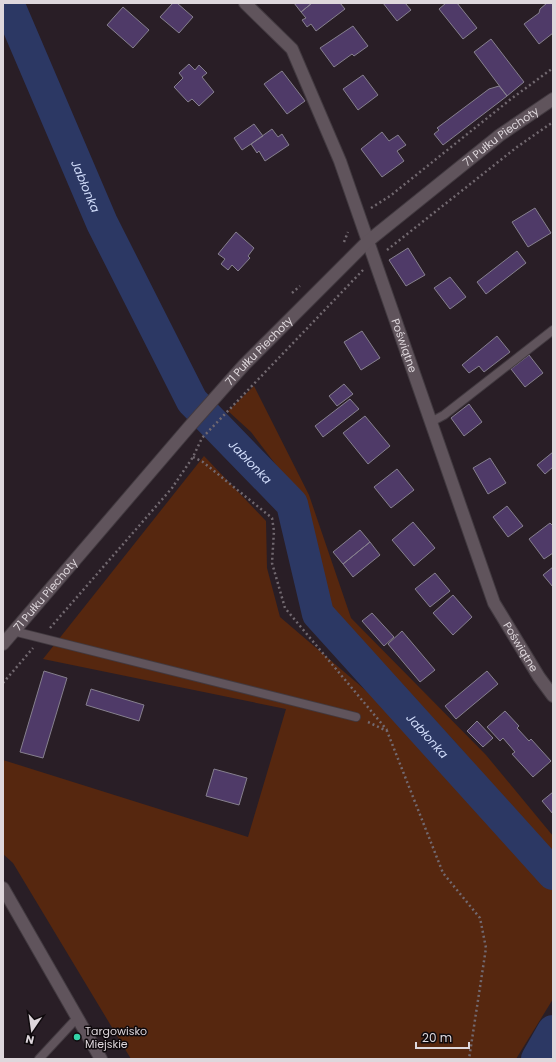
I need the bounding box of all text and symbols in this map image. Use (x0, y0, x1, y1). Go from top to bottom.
street label: 71 Pułku Piechoty (459, 102, 543, 170)
water label: Jabłonka (68, 157, 105, 215)
street label: 71 Pułku Piechoty (221, 312, 297, 389)
street label: Poświątne (387, 316, 421, 375)
water label: Jabłonka (225, 436, 276, 487)
street label: 71 Pułku Piechoty (10, 554, 82, 634)
street label: Poświątne (499, 619, 542, 675)
water label: Jabłonka (403, 709, 453, 762)
north arrow (12, 1010, 52, 1050)
place label: Targowisko Miejskie (85, 1023, 147, 1052)
scale bar (416, 1024, 469, 1050)
text: 20 m (422, 1029, 452, 1046)
text: N (24, 1031, 36, 1048)
marker: Targowisko Miejskie (72, 1032, 82, 1042)

